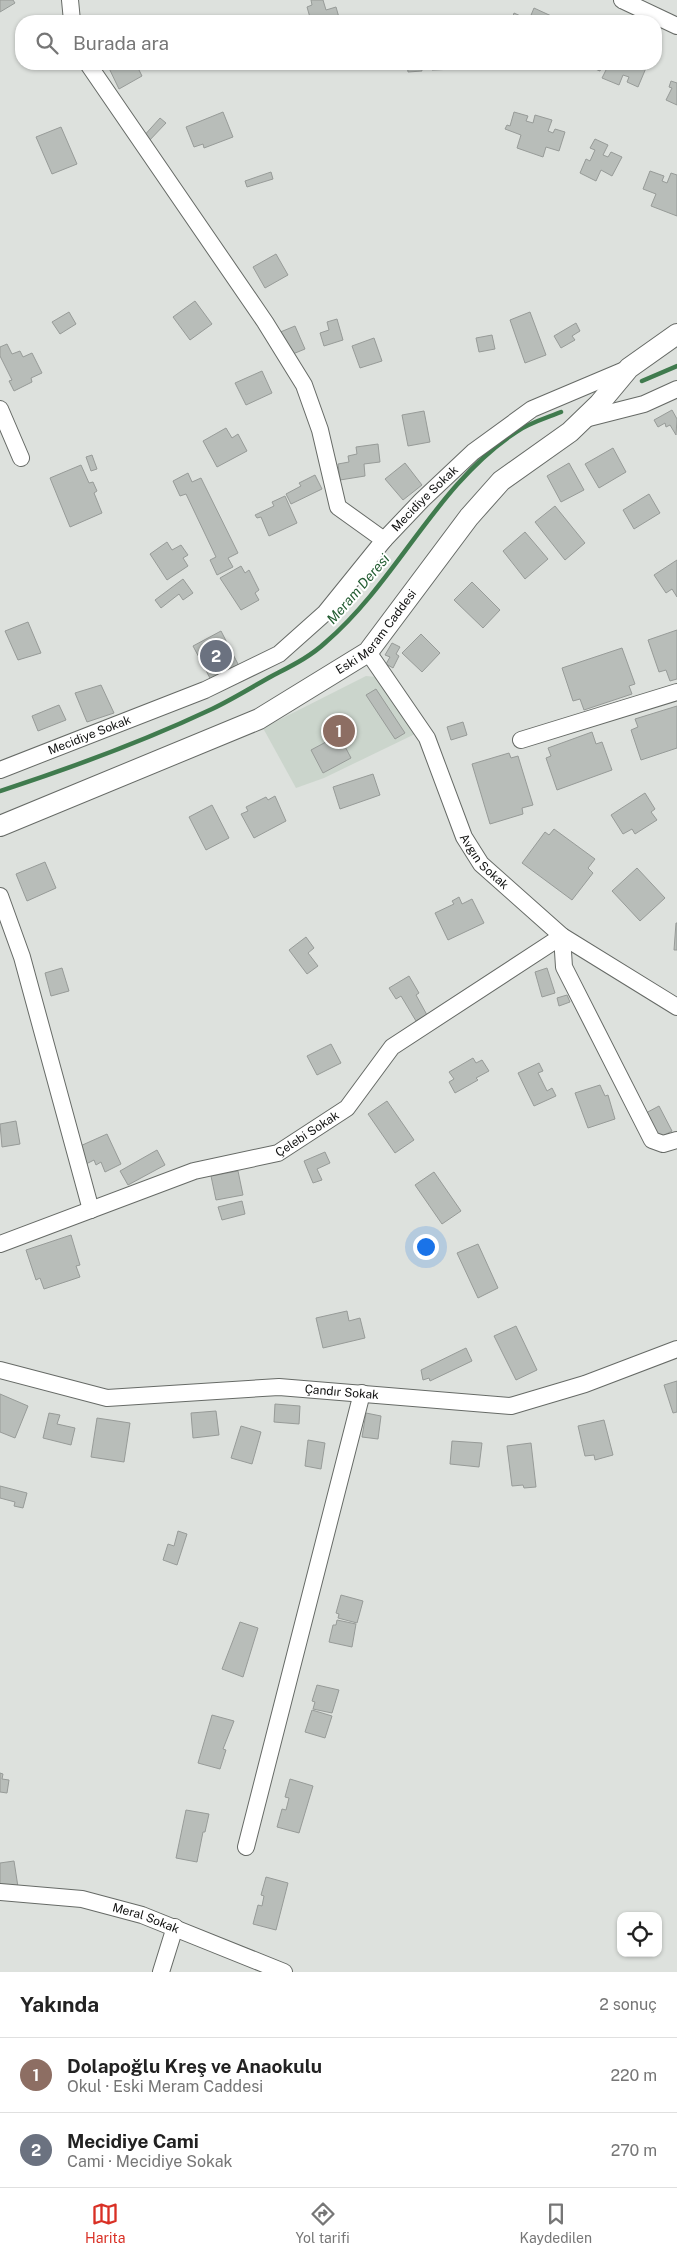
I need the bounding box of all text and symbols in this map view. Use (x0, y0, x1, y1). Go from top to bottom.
search box (15, 15, 662, 70)
icon: search (33, 29, 61, 57)
text: Burada ara (73, 32, 169, 54)
street label: Mecidiye Sokak (389, 463, 461, 534)
water label: Meram Deresi (323, 550, 393, 627)
street label: Eski Meram Caddesi (333, 587, 419, 677)
pin: 2 (200, 637, 232, 675)
pin: 1 (323, 712, 355, 750)
street label: Mecidiye Sokak (46, 713, 133, 758)
street label: Avgın Sokak (457, 831, 512, 892)
street label: Çelebi Sokak (273, 1108, 342, 1160)
your location (413, 1234, 439, 1260)
street label: Çandır Sokak (304, 1382, 380, 1402)
street label: Meral Sokak (111, 1900, 182, 1936)
map controls (617, 1912, 662, 1957)
button: locate (617, 1912, 662, 1957)
text: Yakında (20, 1992, 99, 2017)
text: 2 sonuç (599, 1995, 657, 2014)
text: Dolapoğlu Kreş ve Anaokulu (67, 2055, 322, 2077)
text: 1 (33, 2066, 39, 2085)
text: 220 m (610, 2066, 657, 2085)
text: Okul · Eski Meram Caddesi (67, 2077, 263, 2096)
text: Mecidiye Cami (67, 2130, 199, 2152)
text: 2 (31, 2141, 41, 2160)
text: 270 m (611, 2141, 657, 2160)
text: Cami · Mecidiye Sokak (67, 2152, 233, 2171)
tab: Harita (85, 2200, 125, 2246)
tab: Yol tarifi (295, 2200, 350, 2246)
tab: Kaydedilen (520, 2200, 592, 2246)

